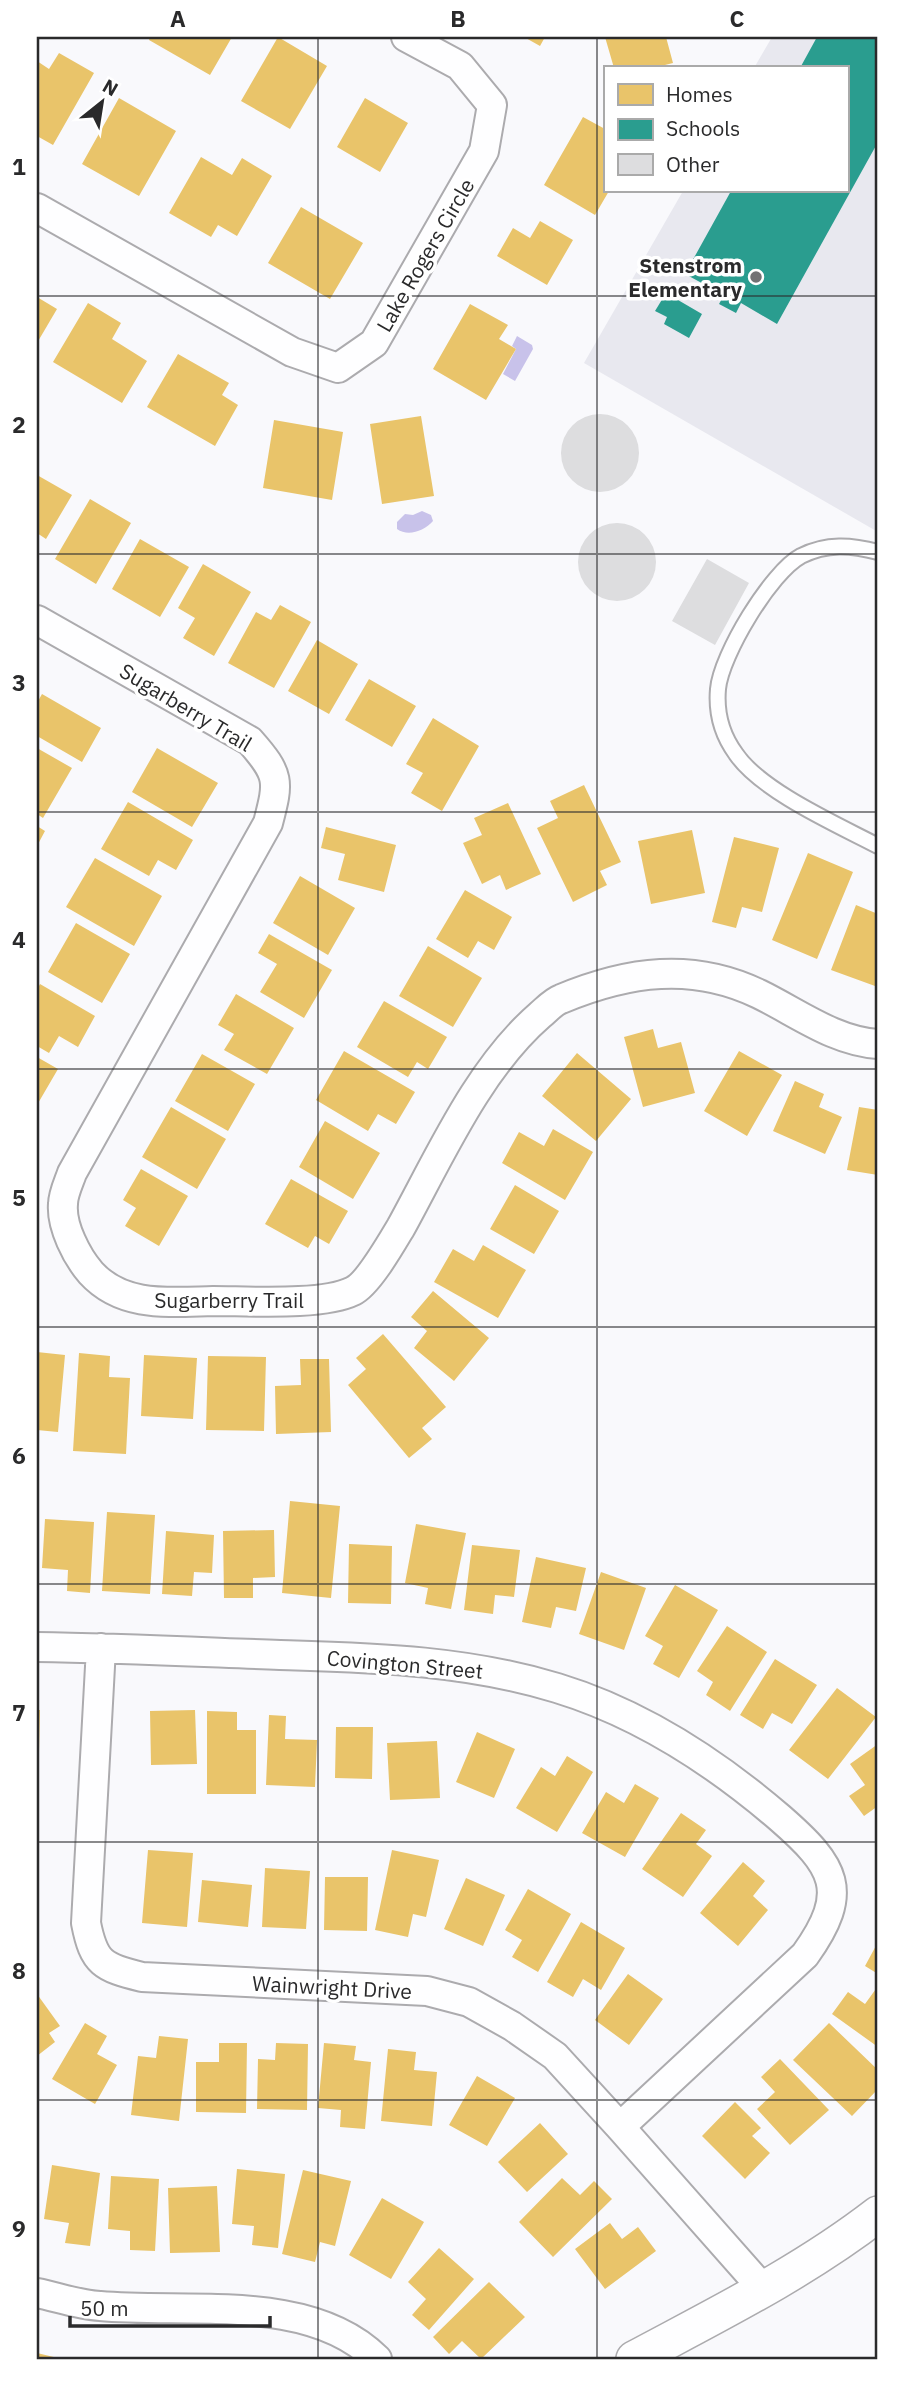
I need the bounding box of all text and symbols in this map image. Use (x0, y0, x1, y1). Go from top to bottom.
text: A (170, 3, 186, 33)
text: B (450, 3, 466, 33)
text: C (730, 3, 745, 33)
north arrow (66, 66, 136, 136)
legend (604, 66, 848, 192)
text: N (99, 73, 122, 101)
text: Homes (666, 80, 733, 108)
text: Schools (666, 114, 740, 142)
text: Other (666, 150, 720, 178)
text: 1 (12, 151, 26, 181)
street label: Lake Rogers Circle (370, 173, 480, 337)
place label: Stenstrom Elementary (628, 251, 743, 303)
marker: Stenstrom Elementary (748, 269, 764, 285)
text: 2 (12, 409, 26, 439)
street label: Sugarberry Trail (115, 656, 258, 758)
text: 3 (12, 667, 26, 697)
text: 4 (12, 924, 26, 954)
text: 5 (12, 1182, 26, 1212)
street label: Sugarberry Trail (154, 1286, 304, 1314)
text: 6 (12, 1440, 26, 1470)
street label: Covington Street (326, 1643, 484, 1685)
text: 7 (12, 1697, 26, 1727)
text: 8 (12, 1955, 26, 1985)
street label: Wainwright Drive (251, 1969, 413, 2005)
text: 9 (12, 2213, 26, 2243)
scale bar (70, 2284, 270, 2328)
text: 50 m (80, 2294, 129, 2322)

